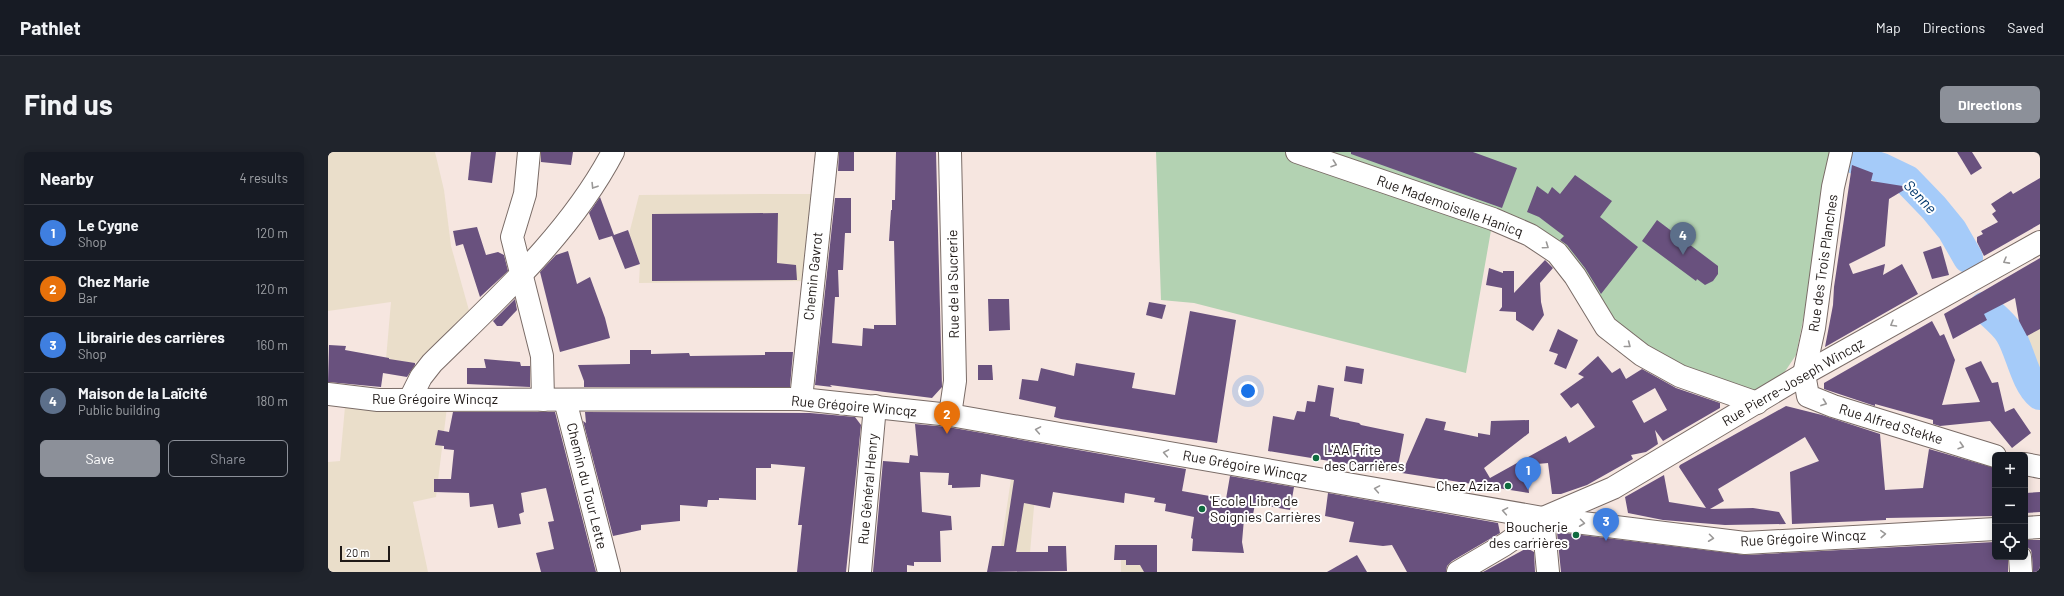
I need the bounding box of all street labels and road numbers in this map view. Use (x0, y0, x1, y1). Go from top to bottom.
street label: Rue Mademoiselle Hanicq (1375, 171, 1526, 240)
street label: Rue des Trois Planches (1804, 193, 1841, 333)
street label: Rue de la Sucrerie (943, 229, 962, 339)
street label: Chemin Gavrot (799, 231, 826, 321)
street label: Rue Pierre-Joseph Wincqz (1719, 334, 1867, 429)
street label: Rue Grégoire Wincqz (372, 390, 498, 407)
street label: Rue Grégoire Wincqz (791, 392, 918, 419)
street label: Rue Alfred Stekke (1837, 400, 1945, 447)
street label: Chemin du Tour Lette (564, 421, 611, 551)
street label: Rue Général Henry (854, 432, 881, 545)
street label: Rue Grégoire Wincqz (1182, 446, 1309, 485)
street label: Rue Grégoire Wincqz (1740, 526, 1866, 549)

